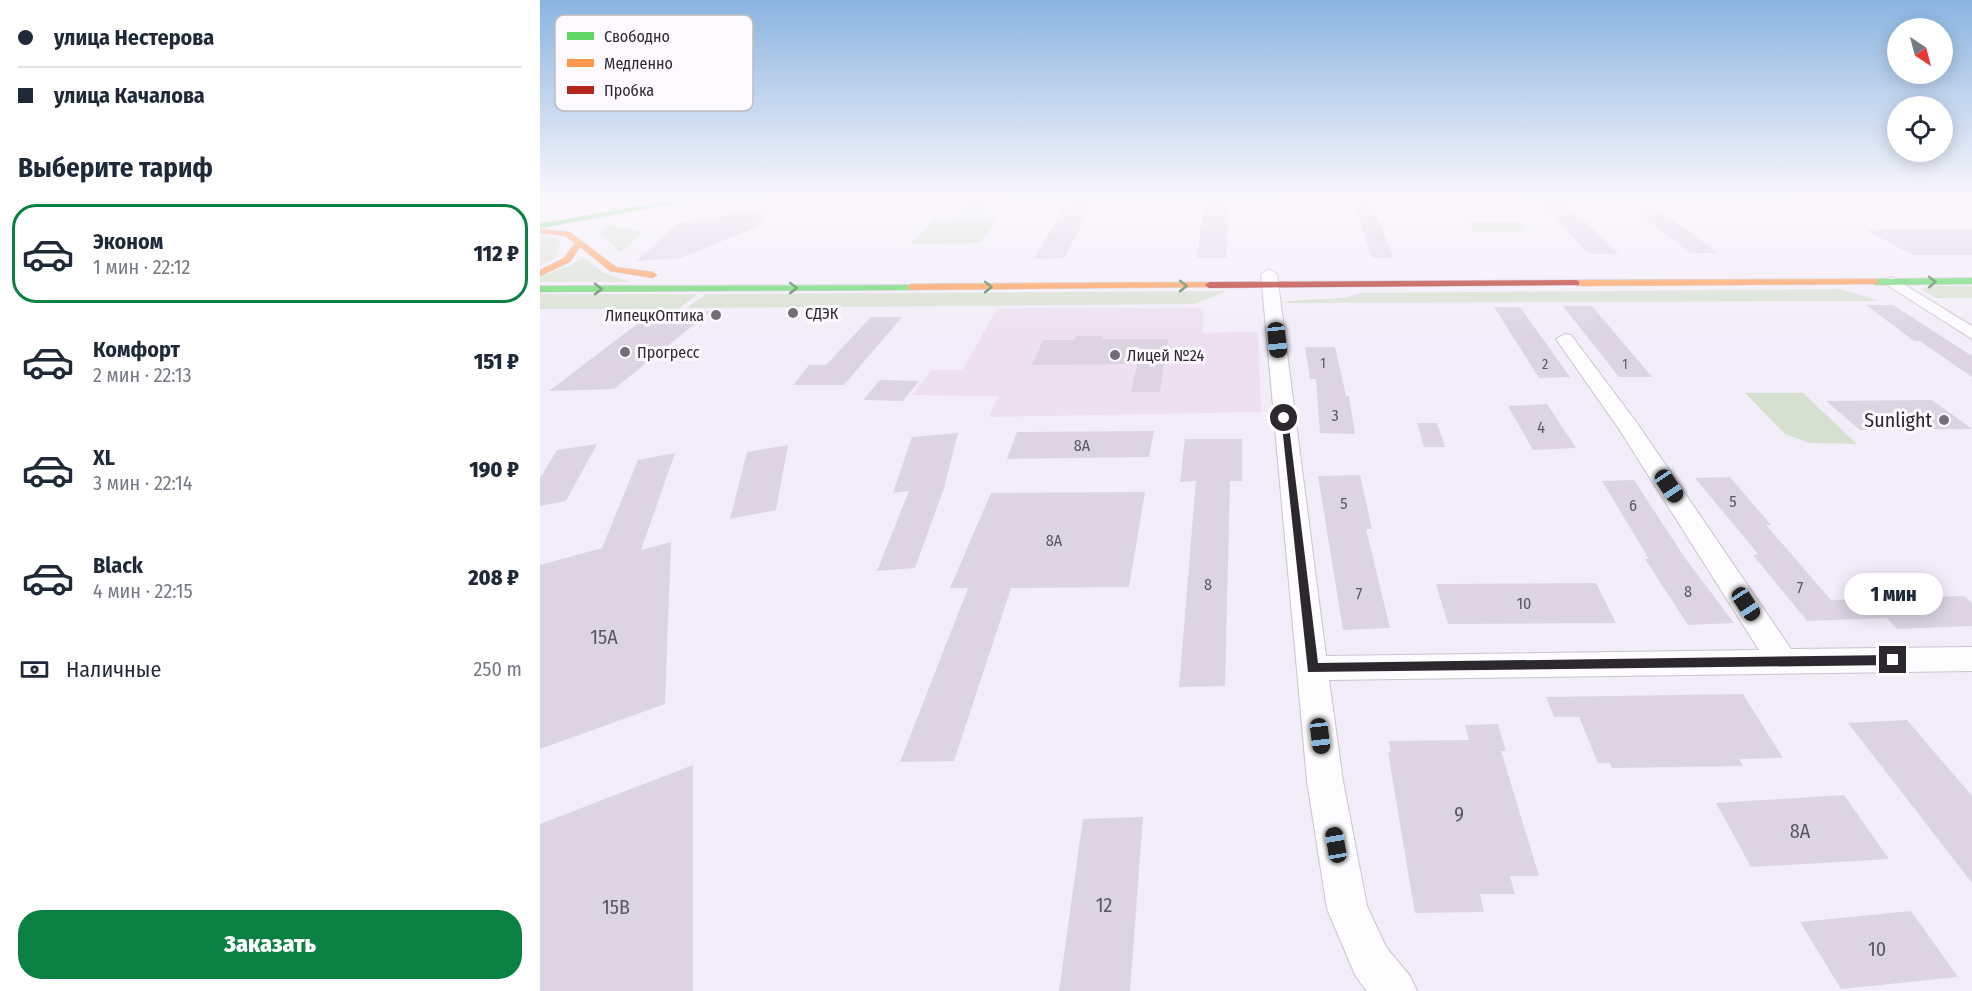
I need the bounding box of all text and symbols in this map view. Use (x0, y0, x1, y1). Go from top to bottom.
legend (555, 15, 753, 111)
north arrow (1887, 18, 1953, 84)
map controls (1887, 18, 1953, 162)
text: улица Нестерова (54, 24, 214, 51)
text: Свободно (604, 27, 670, 46)
text: Медленно (604, 54, 673, 73)
text: Пробка (604, 81, 654, 100)
text: улица Качалова (54, 82, 205, 109)
button: locate (1887, 96, 1953, 162)
text: Выберите тариф (18, 152, 213, 184)
icon: car (21, 227, 75, 281)
text: Эконом (93, 228, 163, 255)
text: 112 ₽ (474, 240, 519, 267)
text: 1 мин · 22:12 (93, 255, 190, 279)
one-way arrow (1928, 276, 1937, 288)
one-way arrow (1179, 280, 1188, 292)
one-way arrow (984, 281, 993, 293)
one-way arrow (789, 282, 798, 294)
one-way arrow (594, 283, 603, 295)
place label: СДЭК (805, 304, 839, 323)
place label: ЛипецкОптика (605, 306, 704, 325)
marker: СДЭК (786, 306, 800, 320)
marker: ЛипецкОптика (709, 308, 723, 322)
car (1266, 321, 1288, 359)
icon: car (21, 335, 75, 389)
text: Комфорт (93, 336, 180, 363)
place label: Прогресс (637, 343, 700, 362)
marker: Прогресс (618, 345, 632, 359)
place label: Лицей №24 (1127, 346, 1204, 365)
text: 151 ₽ (474, 348, 519, 375)
marker: Лицей №24 (1108, 348, 1122, 362)
house number: 1 (1320, 355, 1326, 372)
house number: 2 (1542, 356, 1548, 373)
house number: 1 (1622, 356, 1628, 373)
text: 2 мин · 22:13 (93, 363, 192, 387)
route start (1270, 404, 1297, 431)
house number: 3 (1331, 406, 1339, 425)
place label: Sunlight (1864, 408, 1932, 432)
marker: Sunlight (1937, 413, 1951, 427)
house number: 4 (1537, 418, 1545, 437)
house number: 8А (1074, 436, 1091, 455)
icon: car (21, 443, 75, 497)
text: XL (93, 444, 115, 471)
text: 190 ₽ (469, 456, 519, 483)
car (1651, 466, 1687, 506)
text: 3 мин · 22:14 (93, 471, 192, 495)
house number: 5 (1729, 492, 1737, 511)
house number: 5 (1340, 494, 1348, 513)
house number: 6 (1629, 496, 1637, 515)
house number: 8А (1046, 531, 1063, 550)
icon: car (21, 551, 75, 605)
text: Black (93, 552, 143, 579)
text: 208 ₽ (468, 564, 519, 591)
callout: 1 мин (1844, 573, 1942, 615)
house number: 8 (1204, 575, 1212, 594)
house number: 7 (1797, 578, 1804, 597)
text: 4 мин · 22:15 (93, 579, 193, 603)
house number: 8 (1684, 582, 1692, 601)
text: 1 мин (1870, 582, 1917, 606)
house number: 7 (1356, 584, 1363, 603)
car (1729, 584, 1763, 624)
house number: 10 (1517, 594, 1531, 613)
house number: 15А (590, 625, 618, 649)
route end (1879, 646, 1906, 673)
icon: cash (18, 653, 51, 686)
text: Наличные (66, 656, 161, 683)
text: 250 m (474, 657, 522, 681)
car (1309, 717, 1331, 755)
house number: 9 (1454, 802, 1464, 826)
house number: 8А (1790, 819, 1811, 843)
car (1324, 826, 1348, 864)
house number: 12 (1096, 893, 1112, 917)
house number: 15В (602, 895, 630, 919)
button: Заказать (18, 910, 522, 979)
house number: 10 (1868, 937, 1886, 961)

